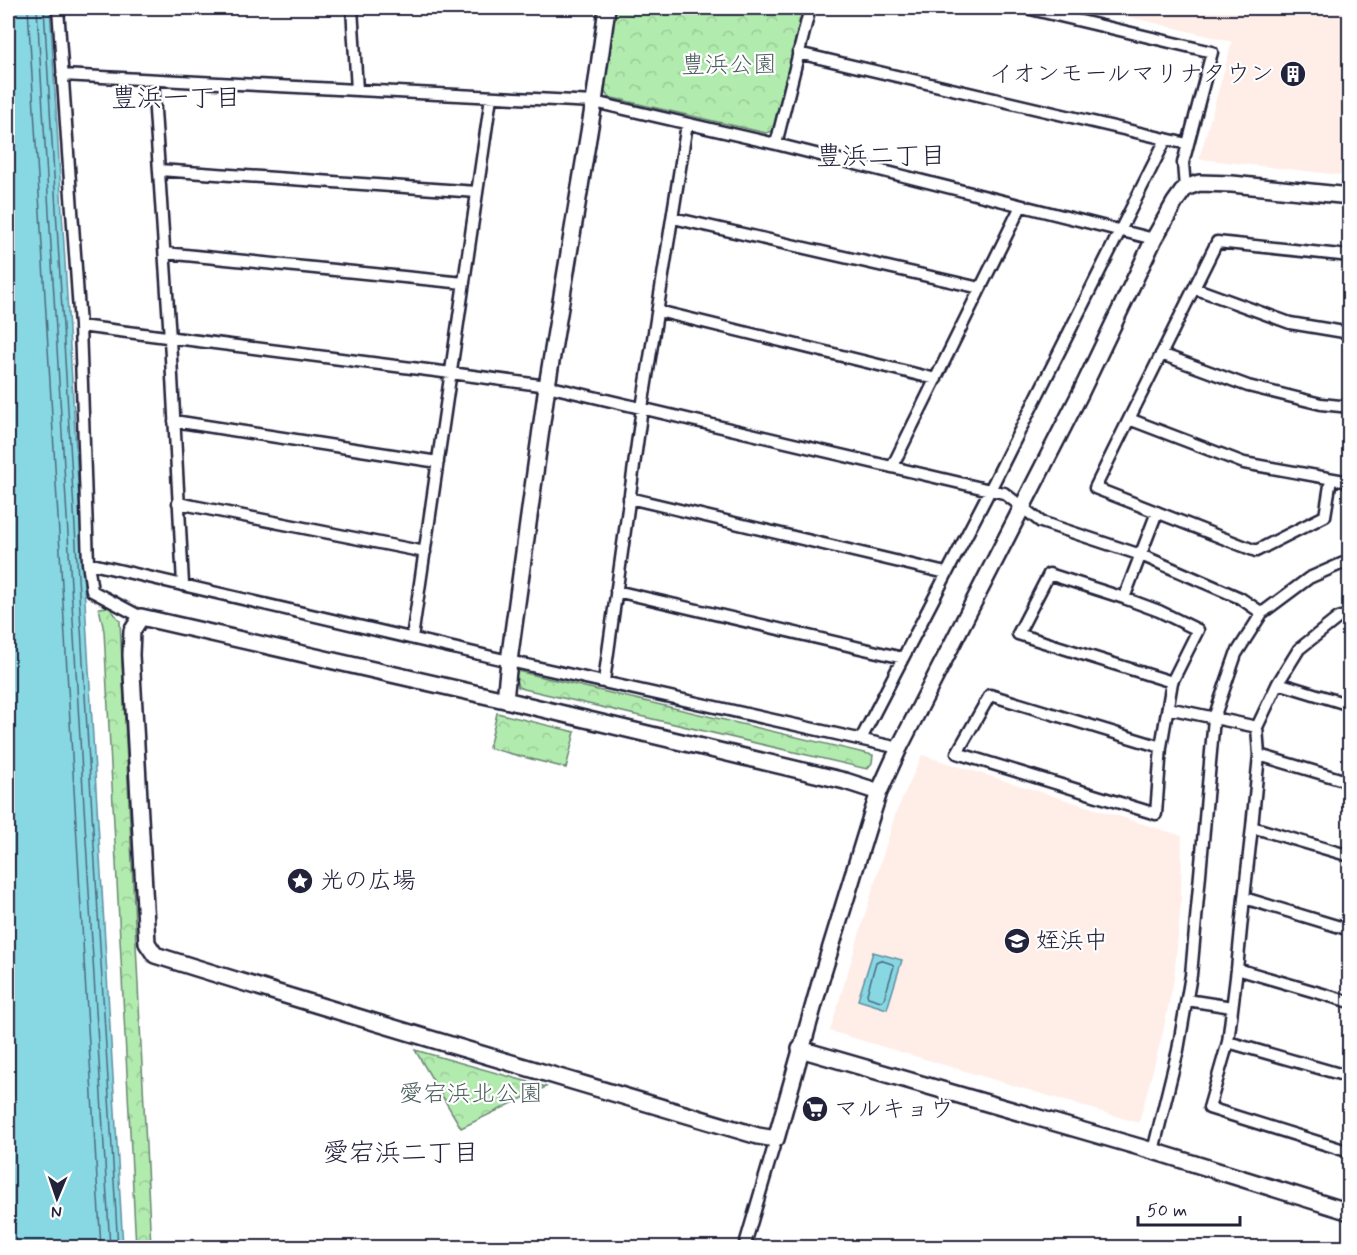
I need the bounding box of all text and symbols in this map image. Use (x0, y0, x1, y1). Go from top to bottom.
park label: 豊浜公園 (681, 50, 777, 81)
place label: イオンモールマリナタウン (989, 59, 1274, 90)
building icon: イオンモールマリナタウン (1278, 59, 1308, 89)
district label: 豊浜一丁目 (111, 82, 241, 116)
district label: 豊浜二丁目 (816, 140, 946, 174)
place icon: 光の広場 (285, 866, 315, 896)
place label: 光の広場 (320, 866, 416, 897)
school or university icon: 姪浜中 (1002, 926, 1032, 956)
place label: 姪浜中 (1036, 926, 1108, 957)
park label: 愛宕浜北公園 (399, 1079, 543, 1110)
supermarket icon: マルキョウ (800, 1094, 830, 1124)
place label: マルキョウ (834, 1094, 954, 1125)
district label: 愛宕浜二丁目 (323, 1137, 479, 1171)
north arrow (27, 1168, 87, 1228)
scale bar (1138, 1189, 1240, 1227)
text: 50 m (1147, 1199, 1187, 1223)
text: N (51, 1201, 62, 1222)

